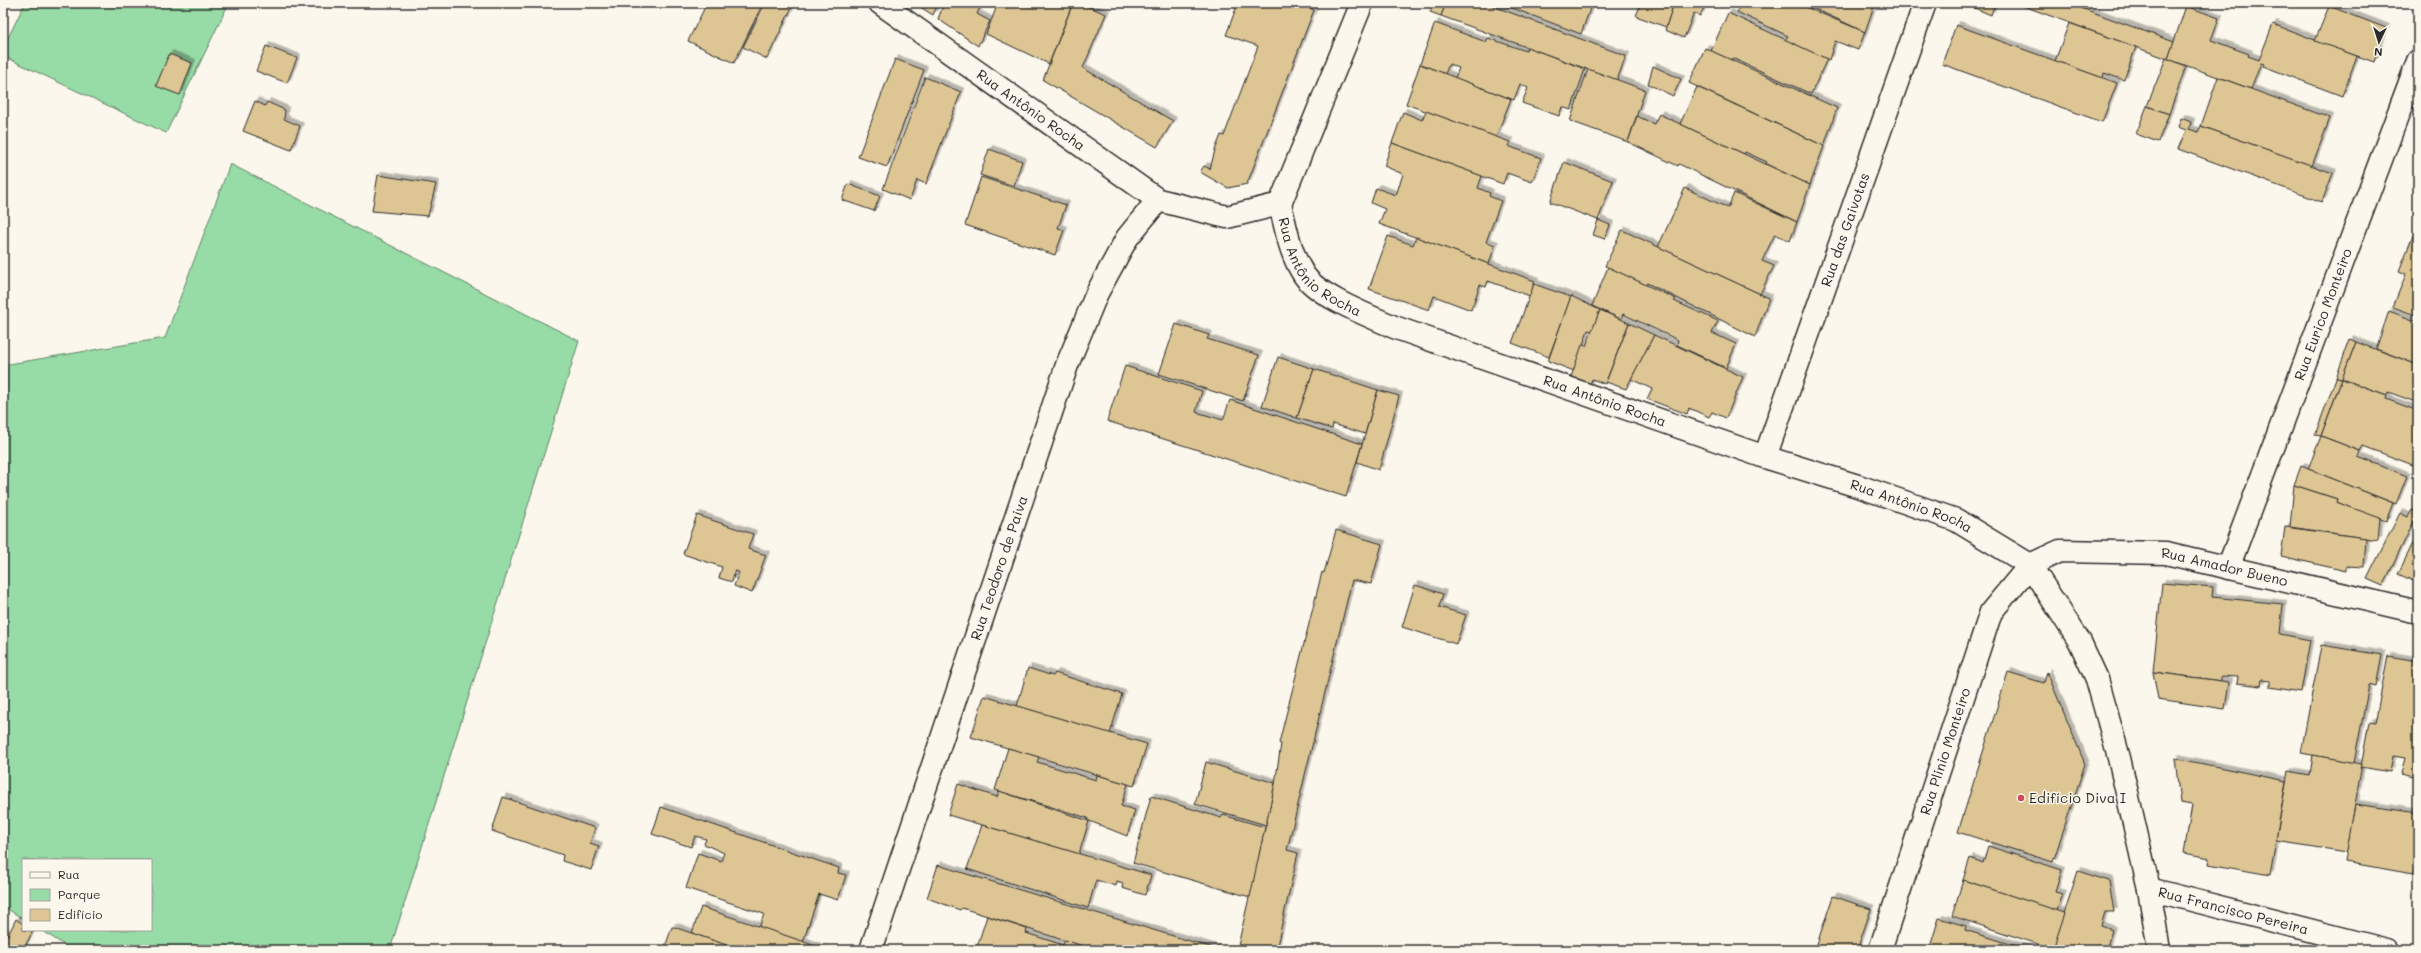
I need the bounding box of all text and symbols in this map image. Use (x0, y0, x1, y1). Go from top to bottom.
north arrow (2359, 22, 2399, 62)
text: N (2374, 45, 2383, 60)
street label: Rua Antônio Rocha (973, 65, 1089, 155)
street label: Rua das Gaivotas (1816, 170, 1873, 289)
street label: Rua Antônio Rocha (1274, 215, 1364, 320)
street label: Rua Eurico Monteiro (2289, 245, 2356, 383)
street label: Rua Antônio Rocha (1541, 370, 1669, 431)
street label: Rua Antônio Rocha (1848, 474, 1976, 537)
street label: Rua Teodoro de Paiva (965, 493, 1032, 643)
street label: Rua Amador Bueno (2161, 543, 2290, 590)
street label: Rua Plinio Monteiro (1915, 685, 1974, 817)
place label: Edifício Diva I (2029, 788, 2126, 807)
marker: Edifício Diva I (2016, 793, 2026, 803)
legend (22, 859, 152, 931)
text: Rua (58, 866, 80, 882)
street label: Rua Francisco Pereira (2156, 882, 2311, 939)
text: Parque (58, 886, 101, 902)
text: Edifício (58, 906, 102, 922)

